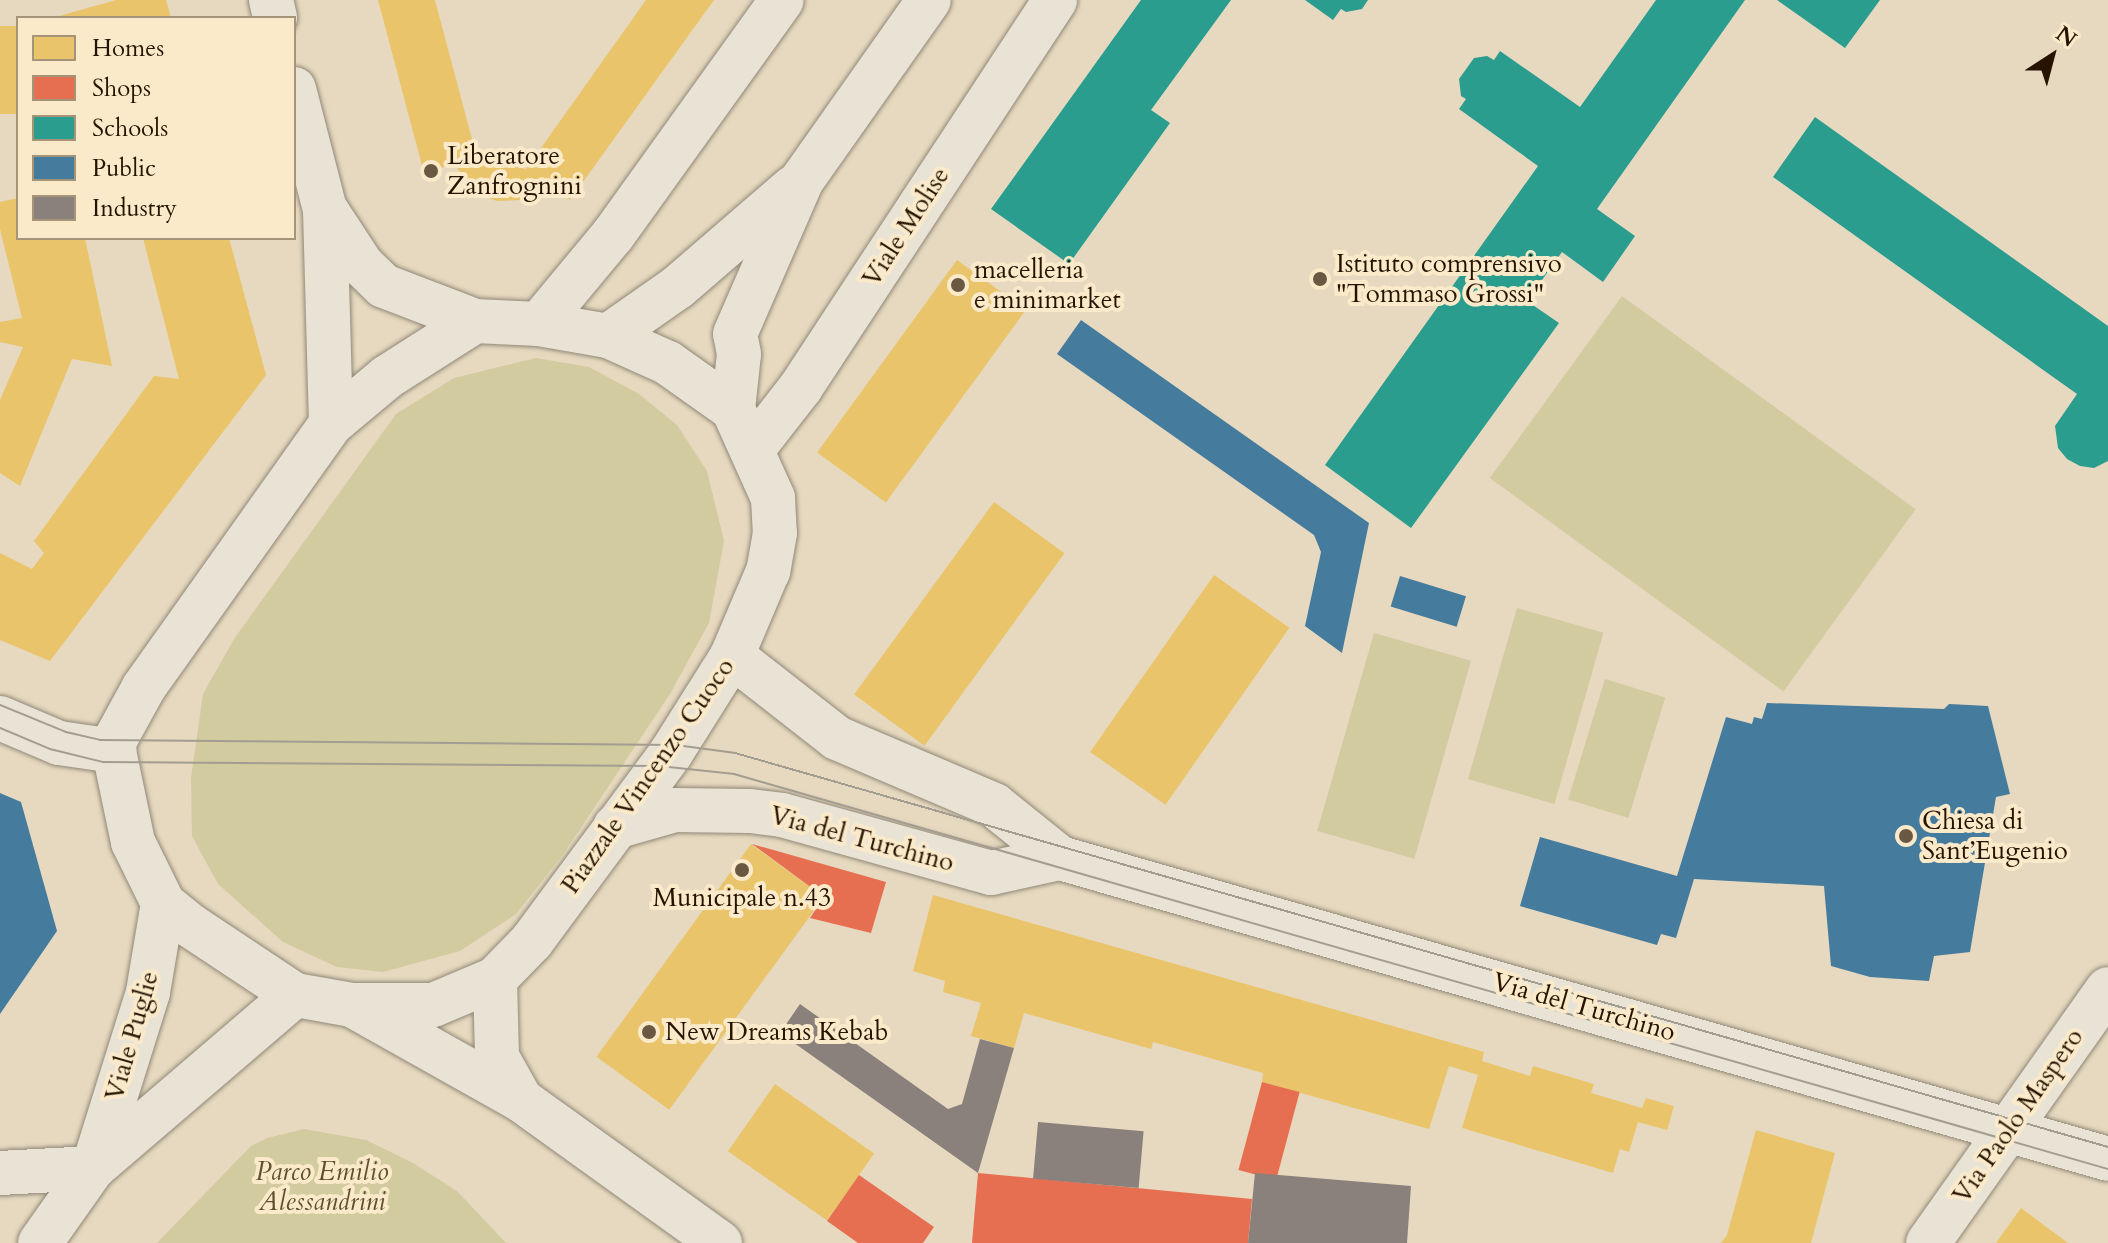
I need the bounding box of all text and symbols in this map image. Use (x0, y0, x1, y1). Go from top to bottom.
legend (16, 16, 296, 240)
north arrow (2012, 16, 2092, 96)
text: N (2050, 19, 2083, 54)
text: Homes (92, 32, 164, 65)
text: Shops (92, 72, 151, 105)
text: Schools (92, 112, 168, 145)
place label: Liberatore Zanfrognini (447, 140, 582, 202)
text: Public (92, 152, 156, 185)
street label: Viale Molise (856, 161, 956, 293)
marker: Liberatore Zanfrognini (422, 162, 440, 180)
text: Industry (92, 192, 177, 225)
place label: Istituto comprensivo "Tommaso Grossi" (1336, 248, 1562, 310)
place label: macelleria e minimarket (974, 254, 1121, 316)
marker: Istituto comprensivo "Tommaso Grossi" (1311, 270, 1329, 288)
marker: macelleria e minimarket (949, 276, 967, 294)
street label: Piazzale Vincenzo Cuoco (555, 652, 741, 900)
street label: Via del Turchino (767, 799, 957, 879)
place label: Chiesa di Sant’Eugenio (1922, 805, 2068, 866)
marker: Chiesa di Sant’Eugenio (1897, 827, 1915, 845)
marker: Municipale n.43 (733, 861, 751, 879)
place label: Municipale n.43 (653, 882, 831, 914)
street label: Via del Turchino (1489, 966, 1679, 1048)
street label: Viale Puglie (99, 968, 165, 1104)
place label: New Dreams Kebab (665, 1016, 888, 1048)
street label: Via Paolo Maspero (1946, 1022, 2090, 1210)
marker: New Dreams Kebab (640, 1023, 658, 1041)
park label: Parco Emilio Alessandrini (255, 1156, 389, 1218)

